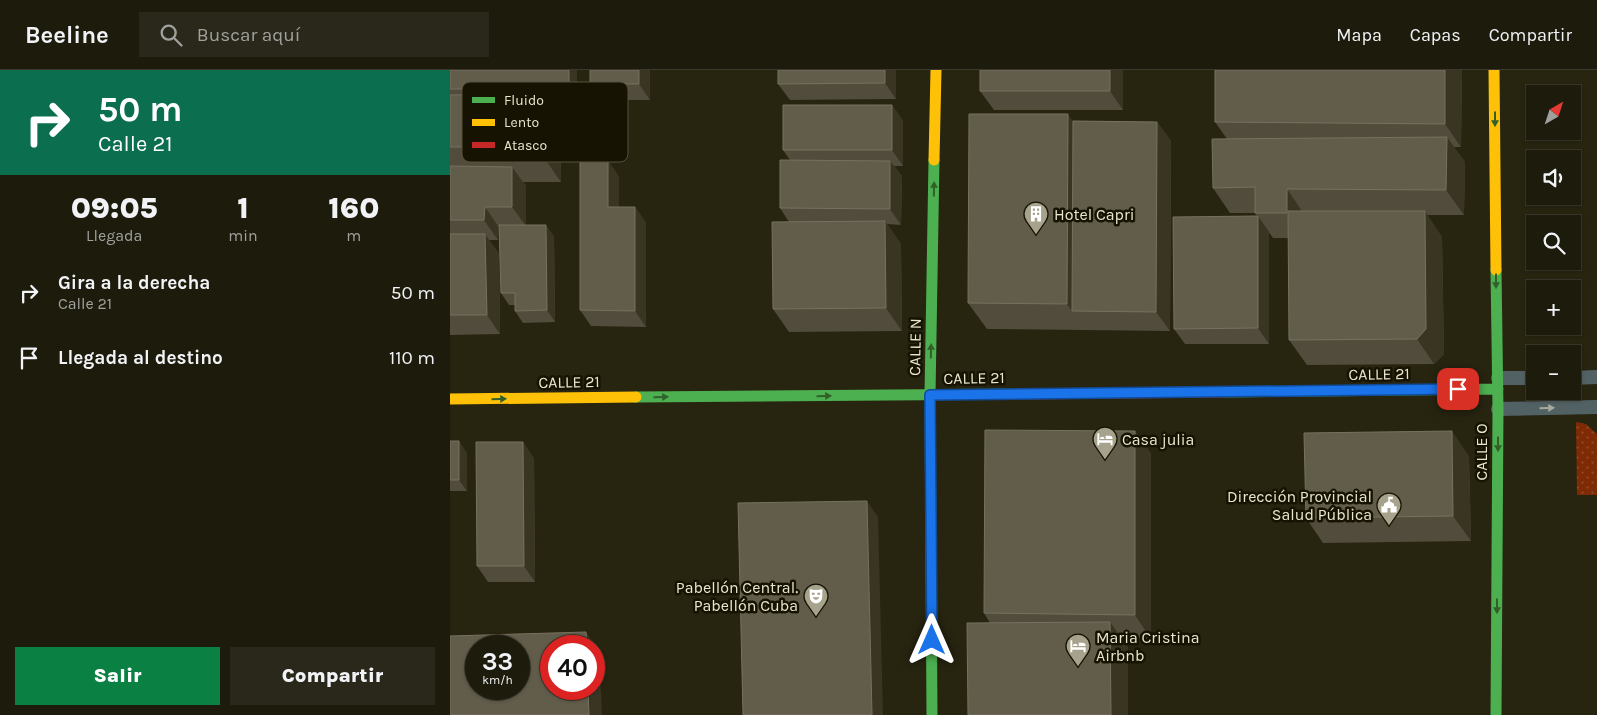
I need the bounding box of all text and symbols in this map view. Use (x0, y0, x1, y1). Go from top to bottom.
search box (139, 12, 489, 57)
text: Beeline (25, 21, 109, 49)
icon: search (157, 21, 185, 49)
text: Buscar aquí (197, 24, 301, 46)
text: Mapa (1336, 24, 1382, 46)
text: Capas (1410, 24, 1461, 46)
text: Compartir (1489, 24, 1572, 46)
legend (462, 82, 628, 162)
north arrow (1526, 85, 1581, 140)
map controls (1526, 85, 1581, 400)
text: 50 m (98, 89, 183, 130)
icon: right (15, 90, 80, 155)
text: Fluido (504, 92, 544, 109)
one-way arrow (1491, 111, 1499, 127)
text: Lento (504, 114, 539, 131)
text: Calle 21 (98, 131, 172, 157)
text: Atasco (504, 137, 547, 154)
button: sound (1526, 150, 1581, 205)
one-way arrow (930, 181, 938, 197)
text: 09:05 (71, 190, 158, 226)
text: 1 (237, 190, 249, 226)
text: 160 (328, 190, 379, 226)
building icon: Hotel Capri (1023, 201, 1049, 235)
place label: Hotel Capri (1054, 205, 1134, 224)
button: search (1526, 215, 1581, 270)
text: Llegada (86, 226, 142, 245)
text: min (228, 226, 258, 245)
text: m (346, 226, 361, 245)
text: Gira a la derecha (58, 272, 210, 294)
one-way arrow (1492, 273, 1500, 289)
icon: right (15, 279, 43, 307)
button: + (1526, 280, 1581, 335)
text: 50 m (391, 282, 435, 304)
text: Calle 21 (58, 294, 112, 313)
street label: CALLE N (905, 318, 925, 376)
one-way arrow (927, 343, 935, 359)
icon: arrive (15, 344, 43, 372)
button: − (1526, 345, 1581, 400)
text: Llegada al destino (58, 347, 223, 369)
text: 110 m (389, 347, 435, 369)
street label: CALLE 21 (1348, 364, 1410, 384)
street label: CALLE 21 (943, 368, 1005, 388)
pin (1437, 368, 1479, 410)
street label: CALLE 21 (538, 372, 600, 392)
icon: arrive (1444, 375, 1472, 403)
one-way arrow (816, 392, 832, 400)
one-way arrow (653, 393, 669, 401)
one-way arrow (491, 395, 507, 403)
one-way arrow (1539, 404, 1555, 412)
street label: CALLE O (1472, 423, 1491, 481)
hotel icon: Casa julia (1092, 426, 1118, 460)
place label: Casa julia (1122, 430, 1194, 449)
one-way arrow (1494, 436, 1502, 452)
place label: Dirección Provincial Salud Pública (1227, 487, 1372, 524)
public building icon: Dirección Provincial Salud Pública (1376, 492, 1402, 526)
place label: Pabellón Central. Pabellón Cuba (676, 578, 798, 615)
theatre icon: Pabellón Central. Pabellón Cuba (803, 583, 829, 617)
one-way arrow (1493, 598, 1501, 614)
position arrow (905, 613, 957, 665)
place label: Maria Cristina Airbnb (1096, 628, 1200, 665)
hotel icon: Maria Cristina Airbnb (1065, 633, 1091, 667)
speed limit sign: 40 (540, 635, 605, 700)
button: Salir (15, 647, 220, 705)
button: Compartir (230, 647, 435, 705)
text: 33 (482, 647, 513, 676)
text: km/h (482, 673, 513, 687)

